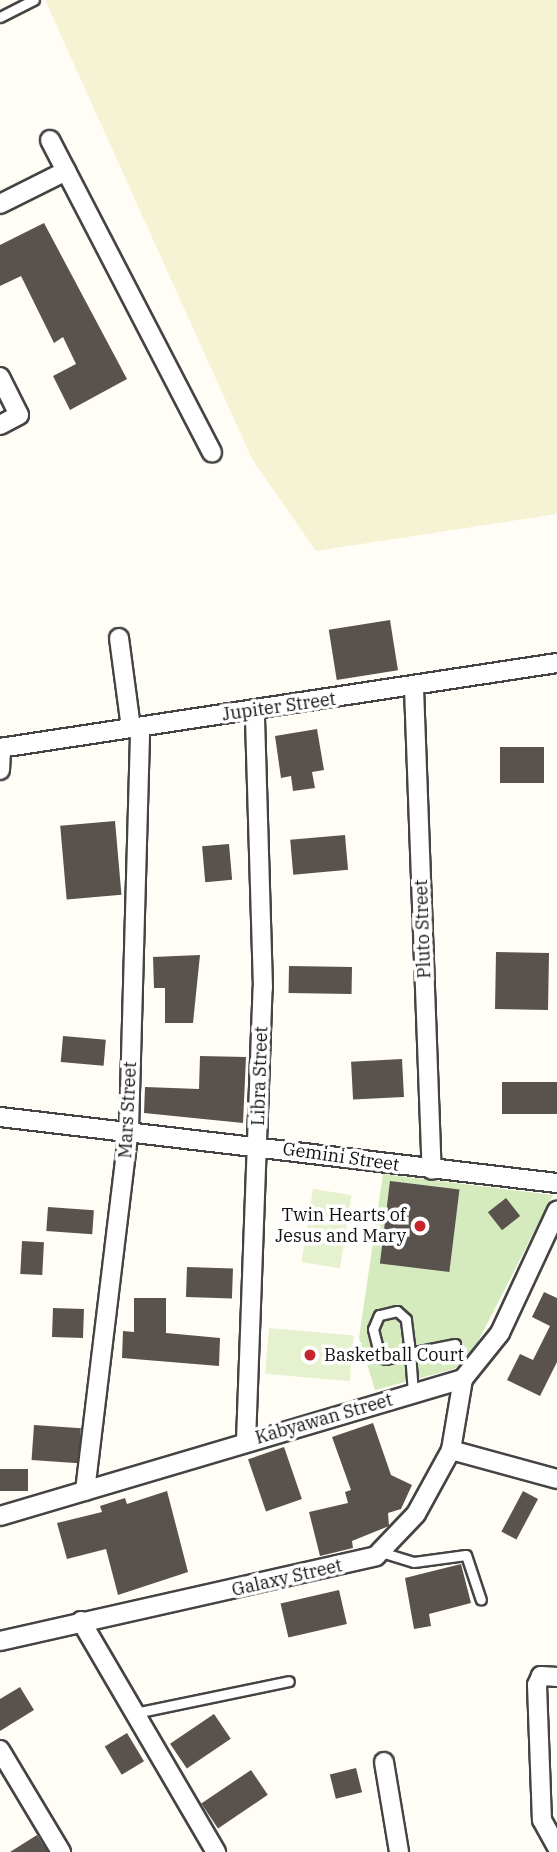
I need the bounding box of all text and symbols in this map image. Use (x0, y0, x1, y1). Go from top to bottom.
street label: Jupiter Street (221, 688, 337, 726)
street label: Pluto Street (410, 879, 436, 979)
street label: Libra Street (247, 1026, 273, 1126)
street label: Mars Street (115, 1061, 141, 1159)
street label: Gemini Street (281, 1138, 401, 1176)
place label: Twin Hearts of Jesus and Mary (275, 1205, 406, 1248)
marker: Twin Hearts of Jesus and Mary (412, 1218, 428, 1234)
place label: Basketball Court (324, 1344, 464, 1366)
marker: Basketball Court (302, 1347, 318, 1363)
street label: Kabyawan Street (253, 1389, 395, 1449)
street label: Galaxy Street (230, 1555, 344, 1601)

